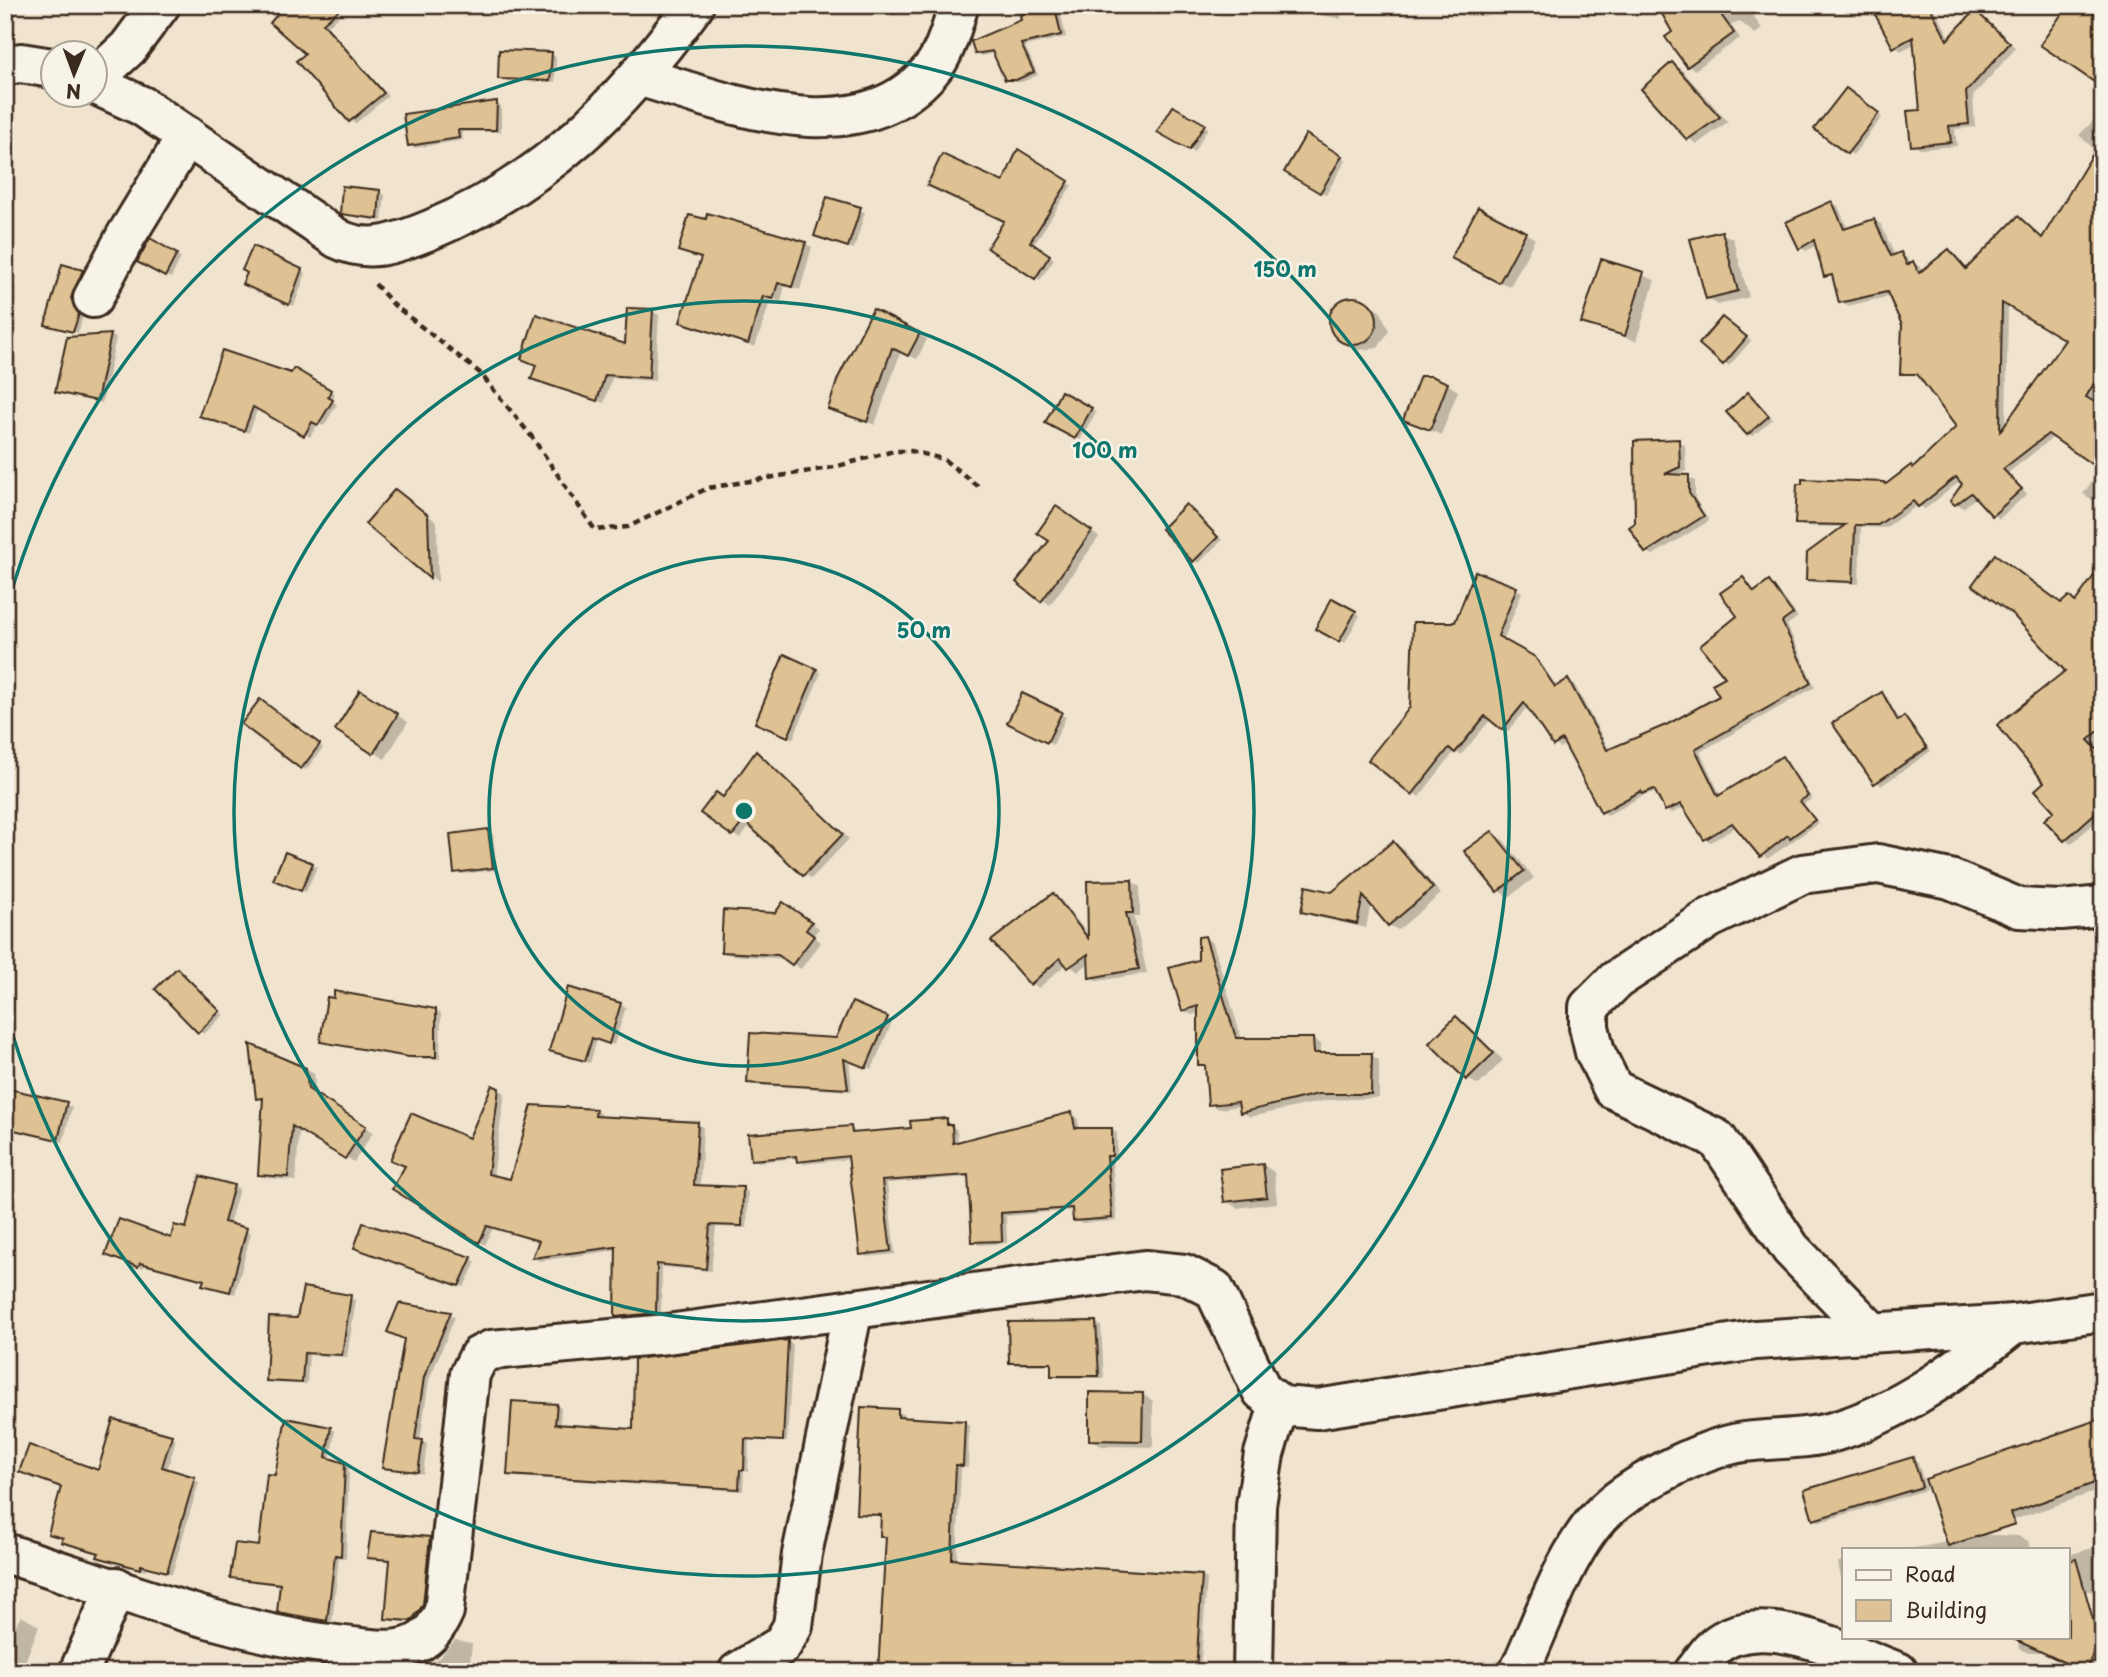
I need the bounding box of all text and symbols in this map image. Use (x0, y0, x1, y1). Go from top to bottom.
north arrow (38, 38, 108, 108)
text: N (66, 78, 81, 106)
text: 150 m (1253, 252, 1317, 284)
text: 100 m (1072, 433, 1138, 465)
text: 50 m (897, 613, 951, 645)
centre of rings (732, 799, 756, 823)
legend (1842, 1548, 2070, 1638)
text: Road (1905, 1557, 1956, 1589)
text: Building (1905, 1593, 1987, 1625)

